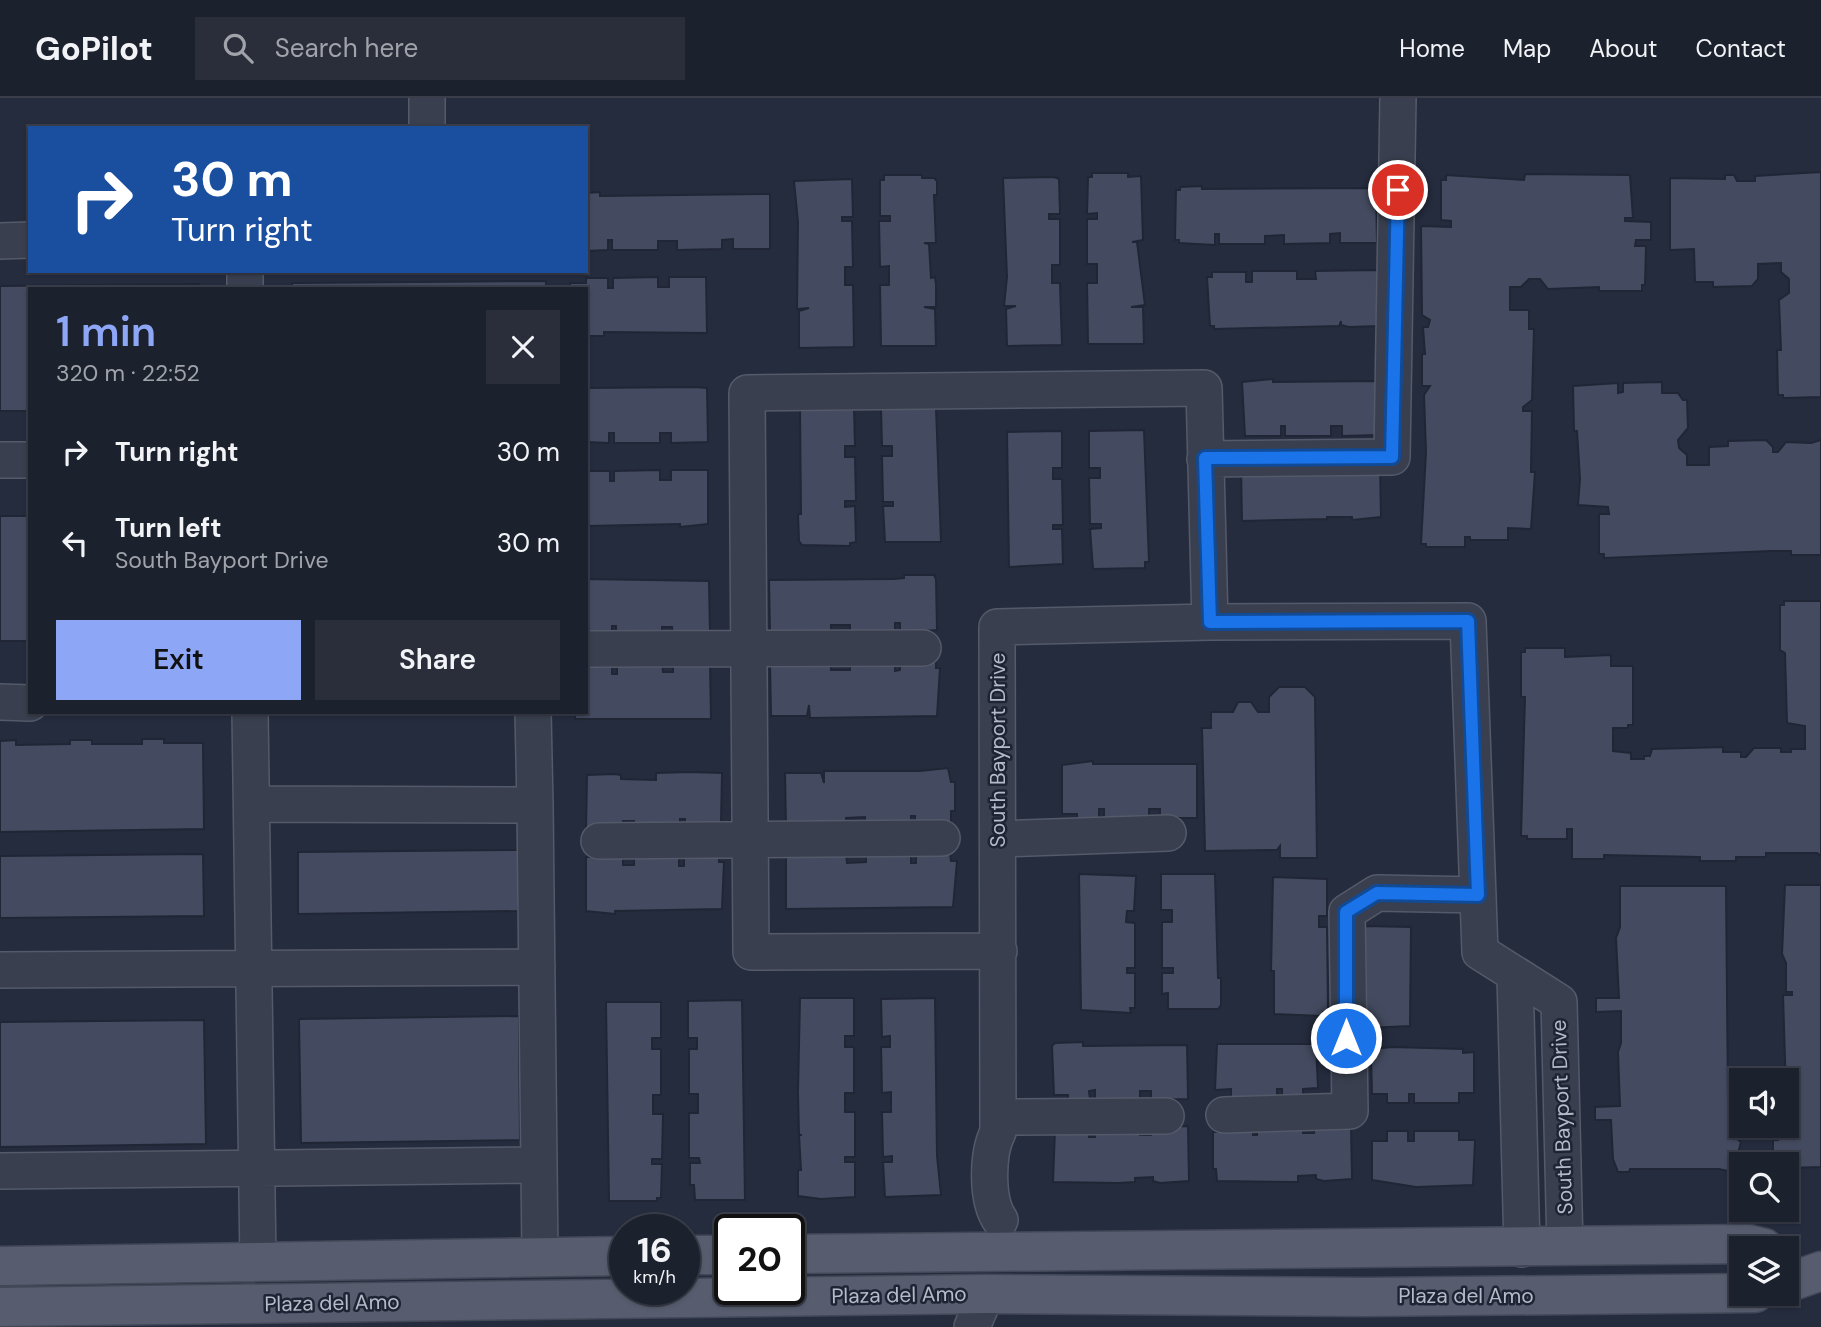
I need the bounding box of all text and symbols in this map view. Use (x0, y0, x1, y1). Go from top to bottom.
search box (195, 17, 685, 80)
text: GoPilot (35, 27, 153, 70)
icon: search (219, 29, 257, 67)
text: Search here (275, 31, 418, 65)
text: Home (1399, 33, 1465, 64)
text: Map (1503, 33, 1551, 64)
text: About (1589, 33, 1658, 64)
text: Contact (1696, 33, 1786, 64)
text: 30 m (171, 147, 293, 211)
icon: right (56, 154, 147, 245)
pin (1368, 160, 1428, 220)
icon: arrive (1379, 171, 1417, 209)
text: Turn right (171, 209, 313, 251)
text: 1 min (56, 304, 156, 359)
button: close (486, 310, 560, 384)
text: 320 m · 22:52 (56, 358, 200, 388)
icon: right (56, 433, 94, 471)
text: Turn right (115, 435, 239, 469)
text: 30 m (497, 435, 560, 469)
text: Turn left (115, 511, 222, 545)
icon: left (56, 524, 94, 562)
text: 30 m (497, 526, 560, 560)
text: South Bayport Drive (115, 545, 329, 575)
button: Exit (56, 620, 301, 700)
button: Share (315, 620, 560, 700)
street label: South Bayport Drive (984, 652, 1012, 847)
position arrow (1309, 1001, 1383, 1075)
street label: South Bayport Drive (1545, 1019, 1579, 1215)
map controls (1729, 1068, 1799, 1306)
button: sound (1729, 1068, 1799, 1138)
button: search (1729, 1152, 1799, 1222)
speed limit sign: 20 (714, 1214, 805, 1305)
text: 16 (637, 1227, 672, 1273)
button: layers (1729, 1236, 1799, 1306)
text: km/h (633, 1265, 676, 1289)
street label: Plaza del Amo (831, 1280, 967, 1310)
street label: Plaza del Amo (1398, 1282, 1534, 1310)
street label: Plaza del Amo (264, 1288, 400, 1318)

